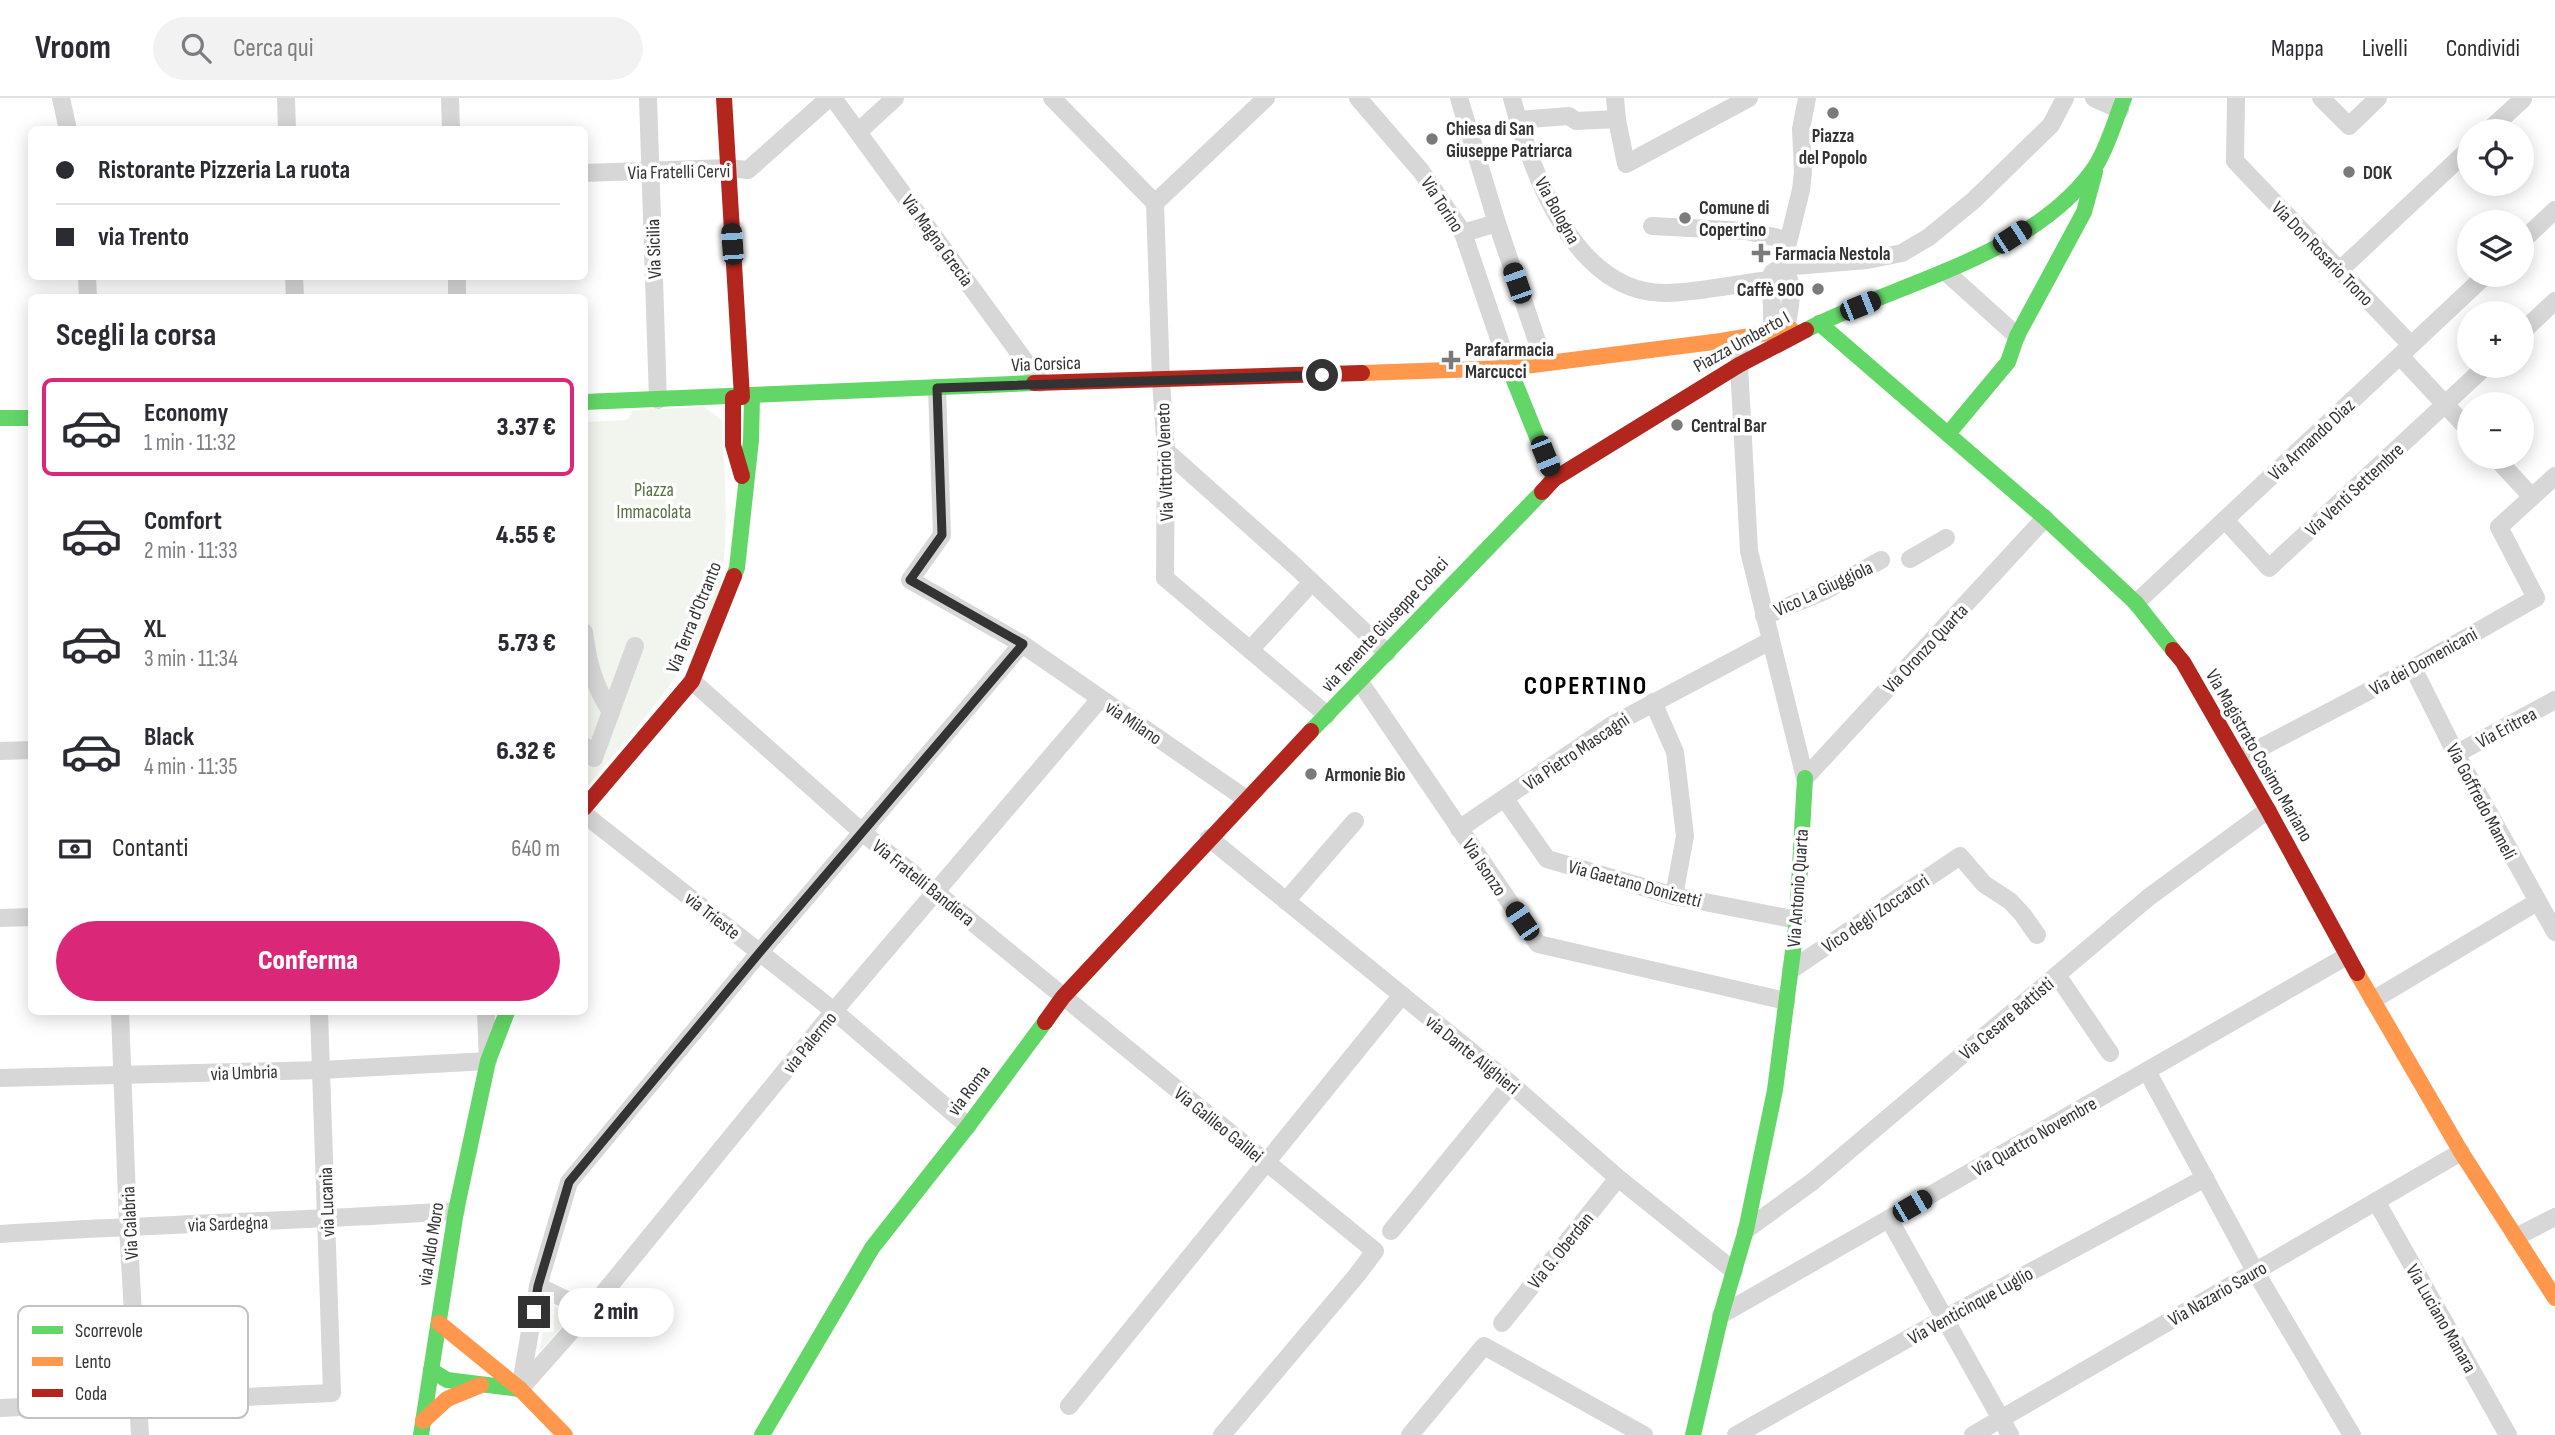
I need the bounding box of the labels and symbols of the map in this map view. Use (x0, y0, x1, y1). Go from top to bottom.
marker: Piazza del Popolo (1825, 105, 1841, 121)
place label: Chiesa di San Giuseppe Patriarca (1446, 118, 1572, 163)
place label: Piazza del Popolo (1799, 125, 1867, 170)
marker: Chiesa di San Giuseppe Patriarca (1424, 131, 1440, 147)
street label: Via Fratelli Cervi (628, 160, 730, 185)
place label: DOK (2363, 162, 2393, 185)
marker: DOK (2341, 164, 2357, 180)
street label: Via Torino (1415, 173, 1468, 237)
street label: Via Bologna (1529, 173, 1584, 248)
street label: Via Magna Grecia (896, 191, 978, 291)
place label: Comune di Copertino (1699, 197, 1770, 242)
street label: Via Don Rosario Trono (2266, 197, 2378, 311)
marker: Comune di Copertino (1677, 210, 1693, 226)
car (1989, 217, 2036, 257)
street label: Via Sicilia (642, 219, 667, 279)
car (721, 222, 744, 266)
place label: Farmacia Nestola (1775, 243, 1891, 266)
marker: Farmacia Nestola (1753, 245, 1769, 261)
car (1501, 260, 1534, 306)
place label: Caffè 900 (1737, 279, 1804, 302)
marker: Caffè 900 (1810, 281, 1826, 297)
car (1837, 288, 1884, 324)
street label: Piazza Umberto I (1690, 307, 1794, 378)
place label: Parafarmacia Marcucci (1465, 339, 1554, 384)
street label: Via Corsica (1011, 352, 1081, 377)
marker: Parafarmacia Marcucci (1443, 352, 1459, 368)
route start (1306, 359, 1338, 391)
street label: Via Armando Diaz (2264, 394, 2360, 486)
street label: Via Vittorio Veneto (1152, 402, 1179, 522)
place label: Central Bar (1691, 415, 1767, 438)
marker: Central Bar (1669, 417, 1685, 433)
car (1528, 433, 1563, 479)
street label: Via Venti Settembre (2301, 439, 2409, 542)
park label: Piazza Immacolata (617, 479, 691, 524)
street label: via Tenente Giuseppe Colaci (1317, 553, 1454, 697)
street label: Vico La Giuggiola (1771, 556, 1877, 622)
street label: Via Terra d'Otranto (662, 559, 727, 676)
street label: Via Oronzo Quarta (1879, 600, 1973, 698)
street label: Via dei Domenicani (2366, 623, 2482, 701)
street label: Via Magistrato Cosimo Mariano (2200, 666, 2317, 846)
district label: COPERTINO (1524, 671, 1648, 702)
street label: via Milano (1101, 696, 1166, 750)
street label: Via Eritrea (2473, 703, 2541, 754)
street label: Via Pietro Mascagni (1520, 708, 1634, 796)
street label: Via Goffredo Mameli (2440, 740, 2521, 864)
place label: Armonie Bio (1324, 764, 1406, 787)
marker: Armonie Bio (1303, 766, 1319, 782)
street label: Via Antonio Quarta (1783, 828, 1814, 948)
street label: Via Fratelli Bandiera (867, 835, 979, 931)
street label: Via Isonzo (1456, 835, 1511, 901)
street label: Via Gaetano Donizetti (1566, 856, 1704, 913)
street label: Vico degli Zoccatori (1818, 870, 1934, 959)
street label: via Trieste (680, 887, 744, 945)
car (1502, 898, 1543, 944)
street label: Via Cesare Battisti (1955, 973, 2059, 1065)
street label: via Palermo (778, 1007, 842, 1079)
street label: via Dante Alighieri (1421, 1010, 1524, 1100)
street label: via Umbria (210, 1061, 278, 1086)
street label: via Roma (943, 1061, 996, 1121)
street label: Via Galileo Galilei (1169, 1082, 1267, 1168)
street label: Via Quattro Novembre (1968, 1092, 2101, 1182)
street label: via Lucania (315, 1167, 340, 1237)
street label: Via Calabria (117, 1186, 144, 1260)
car (1889, 1186, 1936, 1226)
street label: via Aldo Moro (414, 1201, 449, 1288)
street label: Via G. Oberdan (1523, 1208, 1599, 1294)
street label: via Sardegna (187, 1212, 269, 1237)
street label: Via Nazario Sauro (2164, 1257, 2271, 1332)
street label: Via Luciano Manara (2400, 1260, 2481, 1377)
street label: Via Venticinque Luglio (1904, 1262, 2037, 1350)
callout: 2 min (558, 1288, 674, 1336)
route end (518, 1296, 550, 1328)
legend (18, 1306, 248, 1418)
text: Scorrevole (75, 1320, 143, 1343)
text: Lento (75, 1351, 111, 1374)
text: Coda (75, 1383, 107, 1406)

